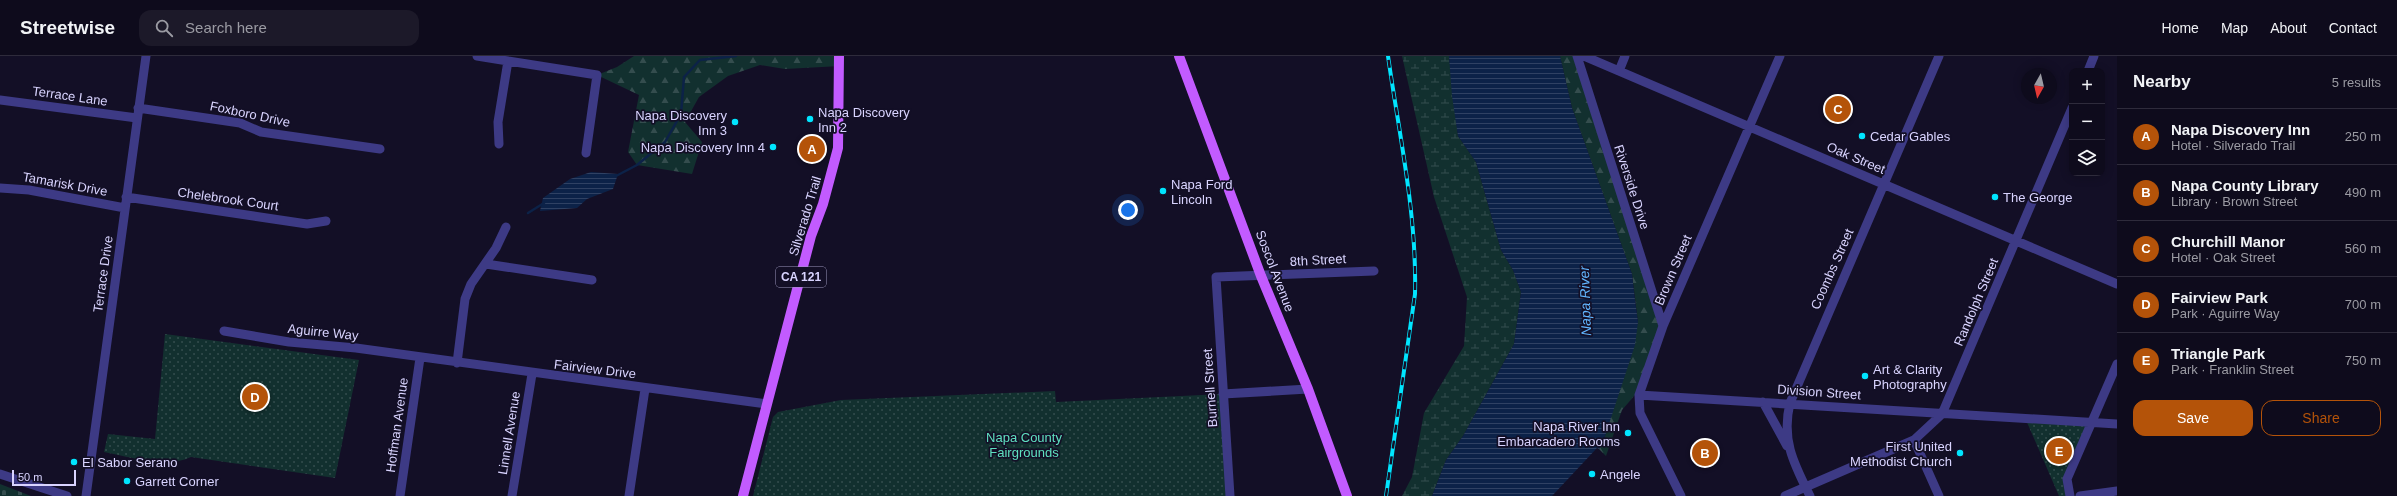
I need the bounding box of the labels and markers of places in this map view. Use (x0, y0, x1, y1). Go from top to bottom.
pin: C (1825, 94, 1851, 124)
place label: Napa Discovery Inn 2 (818, 105, 910, 135)
place label: Napa Discovery Inn 3 (635, 108, 727, 138)
marker: Napa Discovery Inn 2 (805, 114, 815, 124)
marker: Napa Discovery Inn 3 (730, 117, 740, 127)
place label: Cedar Gables (1870, 129, 1951, 144)
marker: Cedar Gables (1857, 131, 1867, 141)
pin: A (799, 134, 825, 164)
place label: Napa Discovery Inn 4 (641, 140, 765, 155)
marker: Napa Discovery Inn 4 (768, 142, 778, 152)
place label: Napa Ford Lincoln (1171, 177, 1232, 207)
marker: Napa Ford Lincoln (1158, 186, 1168, 196)
place label: The George (2003, 190, 2072, 205)
marker: The George (1990, 192, 2000, 202)
place label: Art & Clarity Photography (1873, 362, 1947, 392)
marker: Art & Clarity Photography (1860, 371, 1870, 381)
pin: D (242, 382, 268, 412)
place label: Napa River Inn Embarcadero Rooms (1497, 419, 1620, 449)
marker: Napa River Inn Embarcadero Rooms (1623, 428, 1633, 438)
pin: E (2046, 436, 2072, 466)
pin: B (1692, 438, 1718, 468)
place label: First United Methodist Church (1850, 439, 1952, 469)
marker: First United Methodist Church (1955, 448, 1965, 458)
place label: El Sabor Serano (82, 455, 177, 470)
marker: El Sabor Serano (69, 457, 79, 467)
place label: Angele (1600, 467, 1640, 482)
marker: Angele (1587, 469, 1597, 479)
place label: Garrett Corner (135, 474, 219, 489)
marker: Garrett Corner (122, 476, 132, 486)

